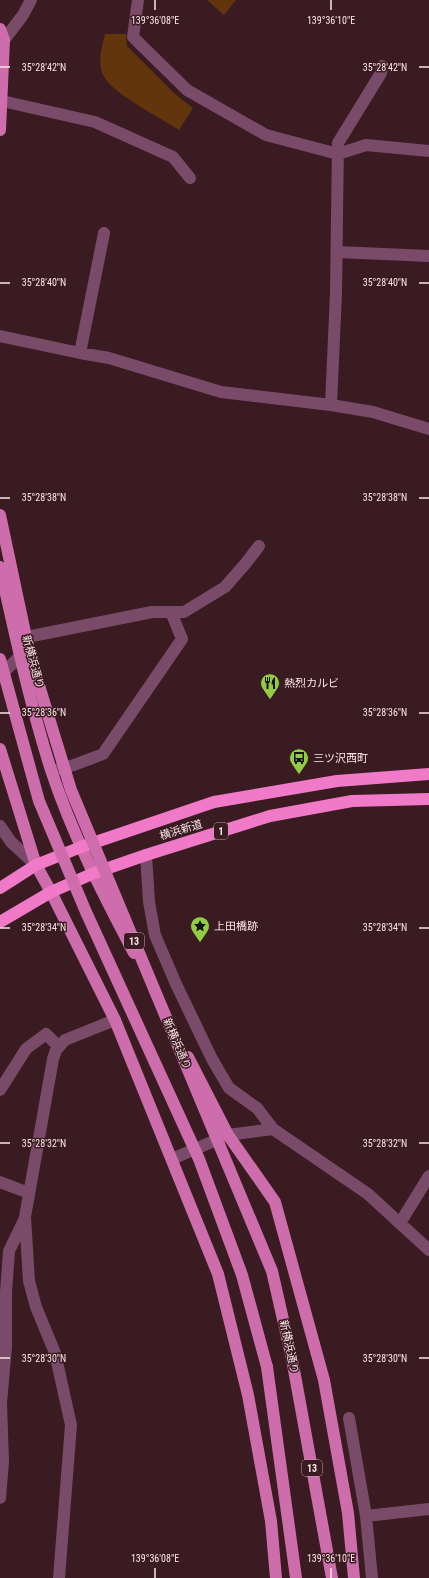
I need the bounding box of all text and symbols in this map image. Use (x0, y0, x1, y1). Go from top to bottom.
text: 139°36'08"E (131, 15, 179, 26)
text: 139°36'10"E (307, 15, 355, 26)
text: 35°28'42"N (22, 62, 66, 73)
text: 35°28'42"N (363, 62, 407, 73)
text: 35°28'40"N (22, 277, 66, 288)
text: 35°28'40"N (363, 277, 407, 288)
text: 35°28'38"N (22, 492, 66, 503)
text: 35°28'38"N (363, 492, 407, 503)
street label: 新横浜通り (20, 634, 46, 690)
restaurant icon: 熱烈カルビ (259, 672, 281, 700)
place label: 熱烈カルビ (284, 677, 339, 690)
text: 35°28'36"N (22, 707, 66, 718)
text: 35°28'36"N (363, 707, 407, 718)
bus stop icon: 三ツ沢西町 (288, 747, 310, 775)
place label: 三ツ沢西町 (313, 752, 368, 765)
street label: 横浜新道 (158, 817, 204, 843)
road number: 1 (214, 823, 228, 839)
place icon: 上田橋跡 (189, 915, 211, 943)
place label: 上田橋跡 (214, 920, 258, 933)
text: 35°28'34"N (22, 922, 66, 933)
text: 35°28'34"N (363, 922, 407, 933)
road number: 13 (124, 933, 144, 949)
street label: 新横浜通り (160, 1016, 194, 1072)
text: 35°28'32"N (22, 1138, 66, 1149)
text: 35°28'32"N (363, 1138, 407, 1149)
street label: 新横浜通り (277, 1319, 301, 1375)
text: 35°28'30"N (22, 1353, 66, 1364)
text: 35°28'30"N (363, 1353, 407, 1364)
road number: 13 (302, 1460, 322, 1476)
text: 139°36'08"E (131, 1553, 179, 1564)
text: 139°36'10"E (307, 1553, 355, 1564)

